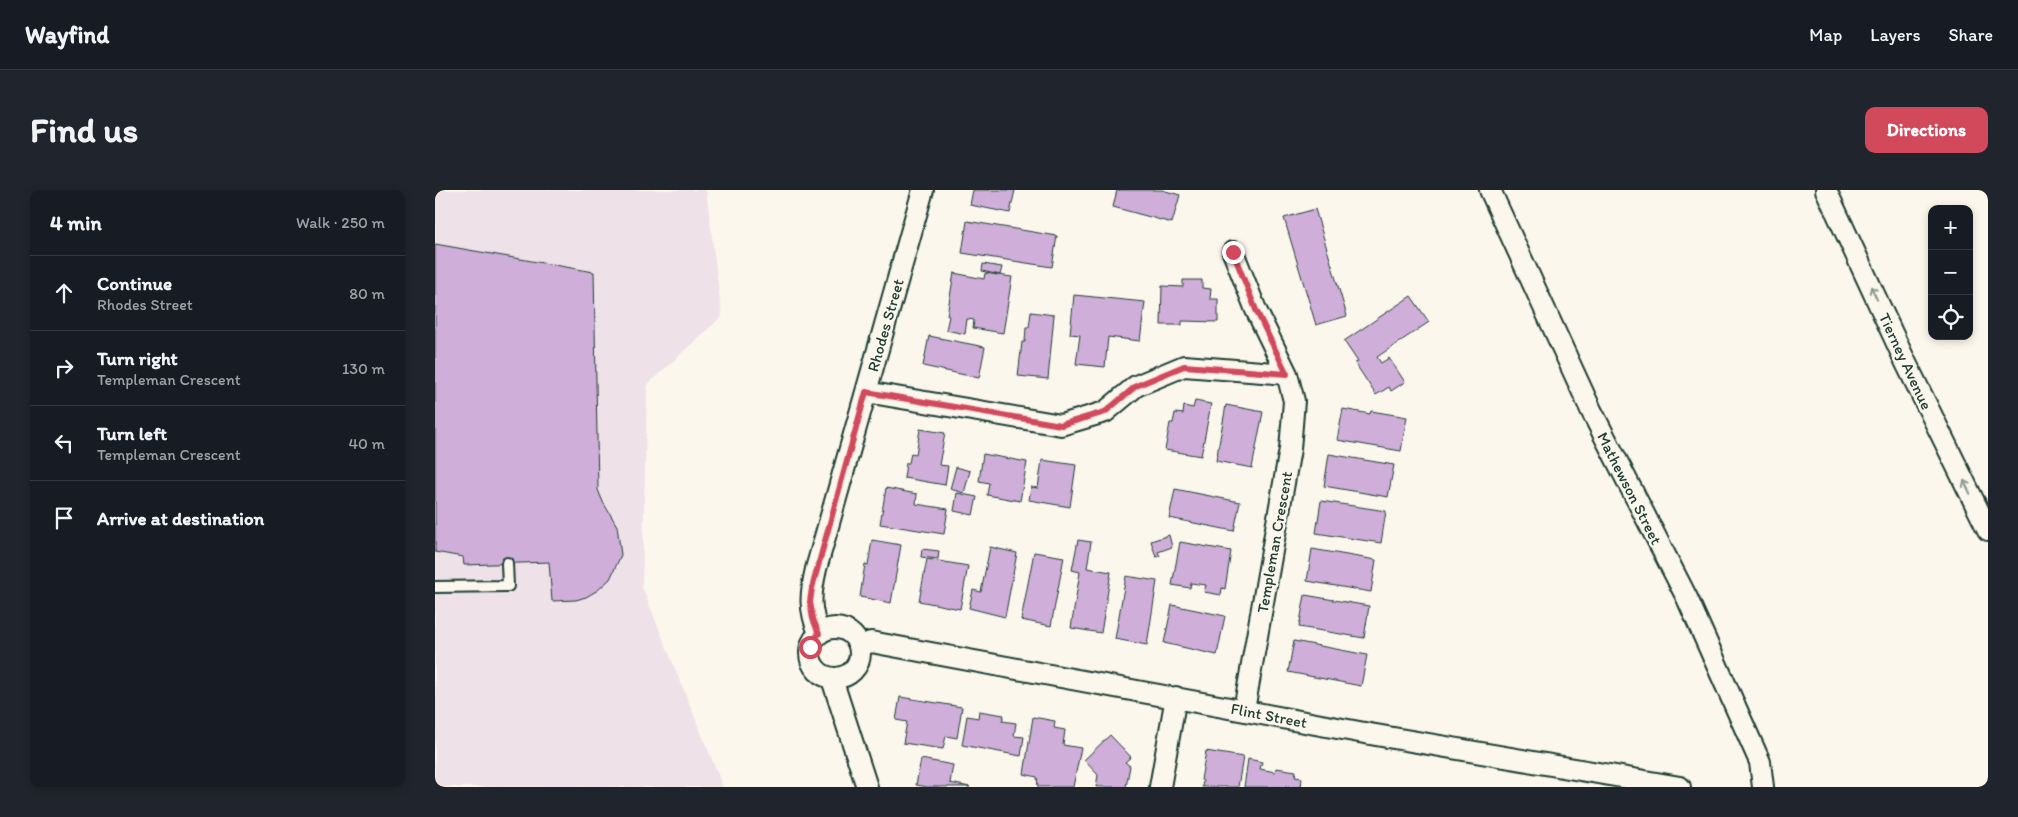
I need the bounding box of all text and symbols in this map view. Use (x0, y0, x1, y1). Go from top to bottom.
text: Wayfind (25, 20, 109, 49)
text: Map (1809, 24, 1842, 46)
text: Layers (1870, 24, 1920, 46)
text: Share (1948, 24, 1993, 46)
button: Directions (1865, 107, 1988, 153)
text: Find us (30, 109, 138, 151)
map controls (1928, 205, 1973, 340)
button: + (1928, 205, 1973, 250)
text: 4 min (50, 210, 102, 235)
text: Walk · 250 m (296, 213, 385, 232)
route end (1222, 241, 1245, 264)
button: − (1928, 250, 1973, 295)
text: Continue (97, 272, 172, 295)
street label: Rhodes Street (863, 276, 908, 374)
icon: ahead (50, 279, 78, 307)
text: 80 m (349, 284, 385, 303)
one-way arrow (1868, 286, 1878, 301)
text: Rhodes Street (97, 295, 193, 314)
button: locate (1928, 295, 1973, 340)
street label: Tierney Avenue (1875, 310, 1936, 413)
text: Turn right (97, 347, 178, 370)
icon: right (50, 354, 78, 382)
text: 130 m (342, 359, 385, 378)
text: Templeman Crescent (97, 370, 241, 389)
text: Turn left (97, 422, 167, 445)
icon: left (50, 429, 78, 457)
street label: Mathewson Street (1593, 429, 1666, 548)
text: 40 m (348, 434, 385, 453)
text: Templeman Crescent (97, 445, 241, 464)
street label: Templeman Crescent (1253, 470, 1296, 615)
one-way arrow (1961, 480, 1971, 495)
icon: arrive (50, 504, 78, 532)
text: Arrive at destination (97, 507, 264, 530)
route start (799, 636, 822, 659)
street label: Flint Street (1229, 699, 1309, 732)

